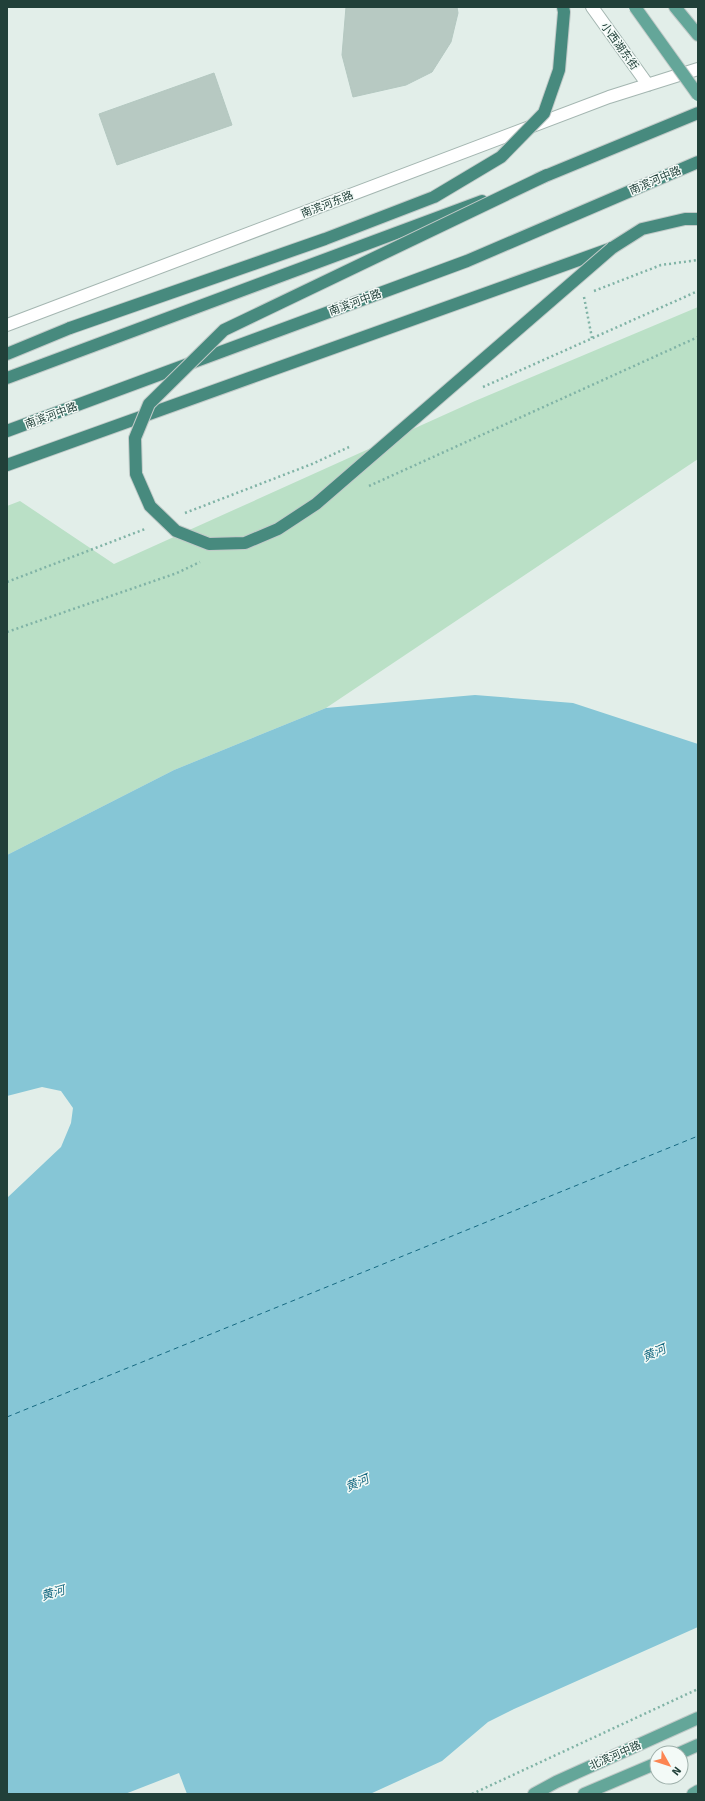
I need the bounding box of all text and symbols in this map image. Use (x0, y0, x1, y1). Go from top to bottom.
street label: 小西湖东街 (598, 20, 641, 72)
street label: 南滨河中路 (627, 164, 683, 197)
street label: 南滨河东路 (299, 189, 355, 220)
street label: 南滨河中路 (327, 287, 383, 318)
street label: 南滨河中路 (23, 400, 79, 431)
water label: 黄河 (640, 1341, 670, 1365)
water label: 黄河 (343, 1471, 373, 1495)
water label: 黄河 (40, 1582, 69, 1604)
street label: 北滨河中路 (587, 1738, 643, 1773)
north arrow (649, 1745, 689, 1785)
text: N (669, 1764, 684, 1778)

